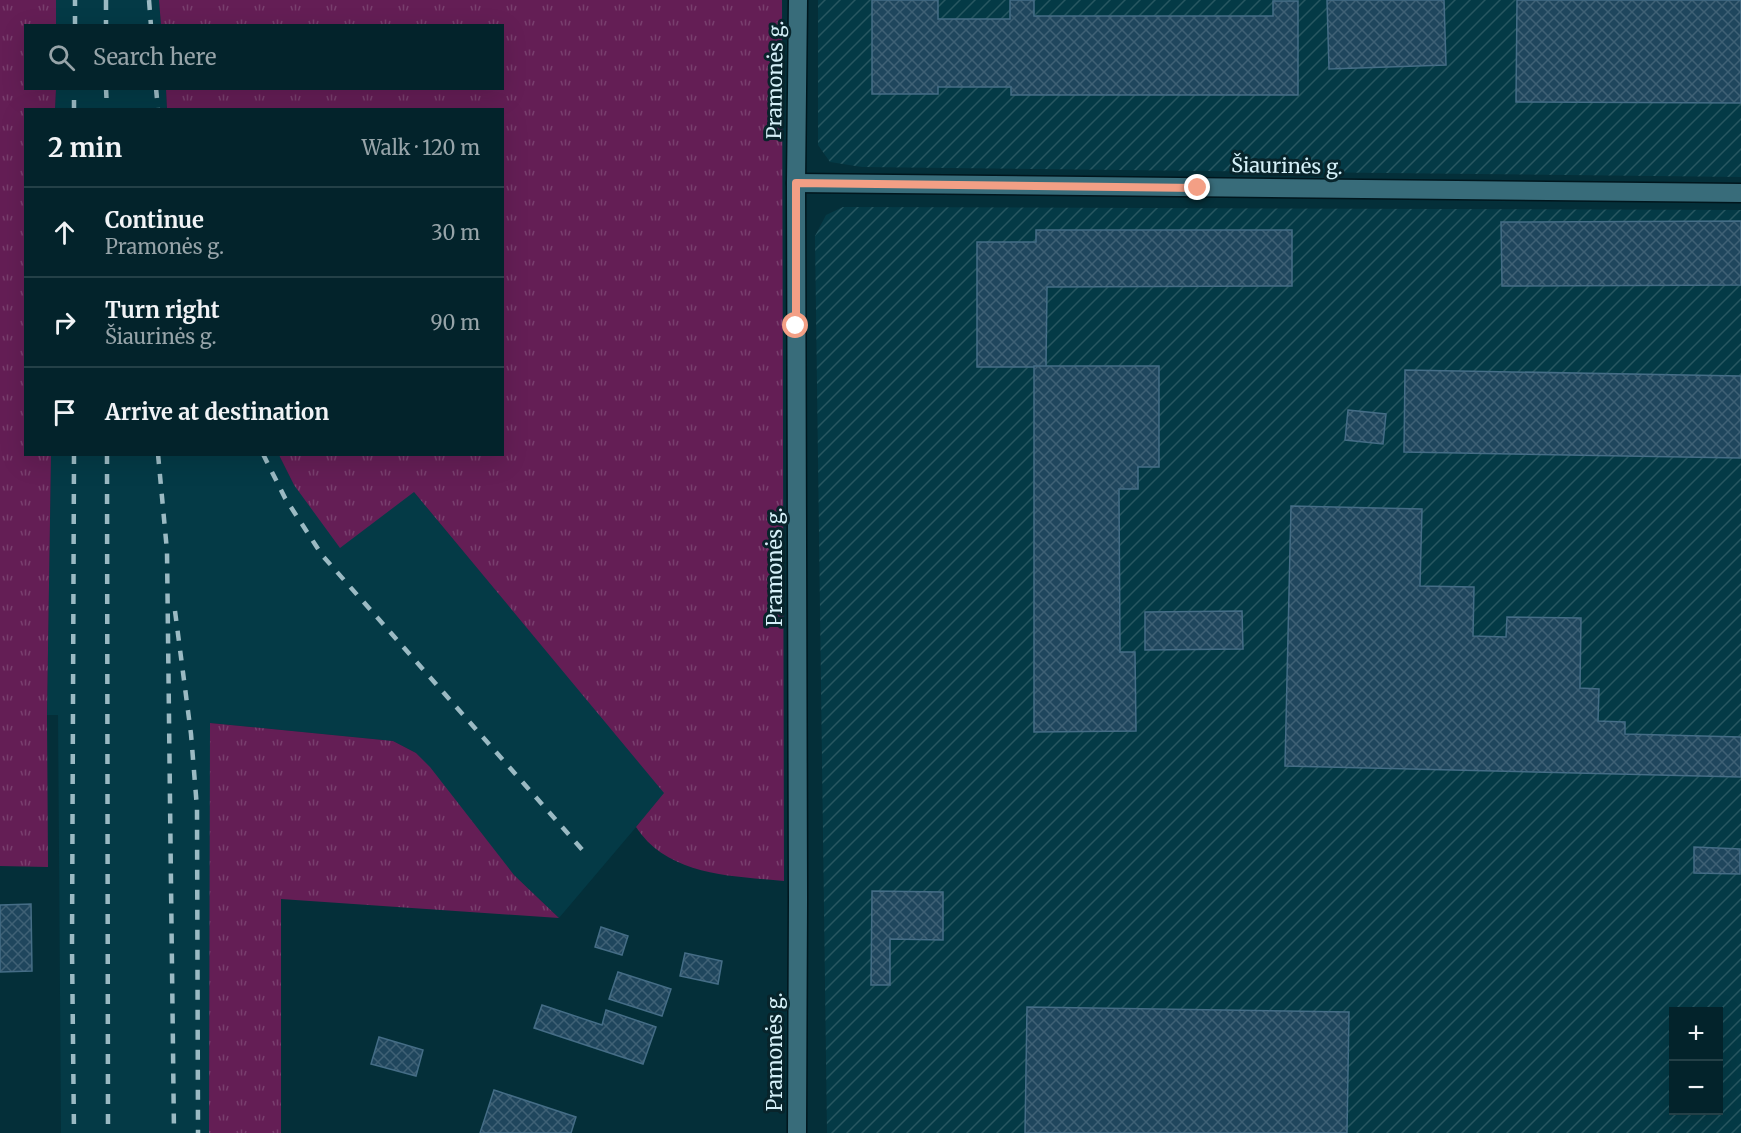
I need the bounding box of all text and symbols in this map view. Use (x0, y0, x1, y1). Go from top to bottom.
street label: Pramonės g. (761, 20, 788, 140)
search box (24, 24, 504, 90)
icon: search (45, 41, 78, 74)
text: Search here (93, 43, 216, 71)
text: 2 min (48, 131, 122, 164)
text: Walk · 120 m (362, 135, 480, 160)
street label: Šiaurinės g. (1231, 151, 1343, 179)
route end (1184, 174, 1210, 200)
text: Continue (105, 206, 204, 234)
icon: ahead (48, 216, 81, 249)
text: 30 m (431, 220, 480, 245)
text: Pramonės g. (105, 234, 224, 259)
text: Turn right (105, 296, 219, 324)
icon: right (48, 306, 81, 339)
text: 90 m (430, 310, 480, 335)
route start (782, 312, 808, 338)
text: Šiaurinės g. (105, 324, 217, 349)
icon: arrive (48, 396, 81, 429)
text: Arrive at destination (105, 398, 329, 426)
street label: Pramonės g. (762, 508, 787, 626)
street label: Pramonės g. (762, 993, 787, 1111)
map controls (1669, 1007, 1723, 1115)
button: + (1669, 1007, 1723, 1061)
button: − (1669, 1061, 1723, 1115)

